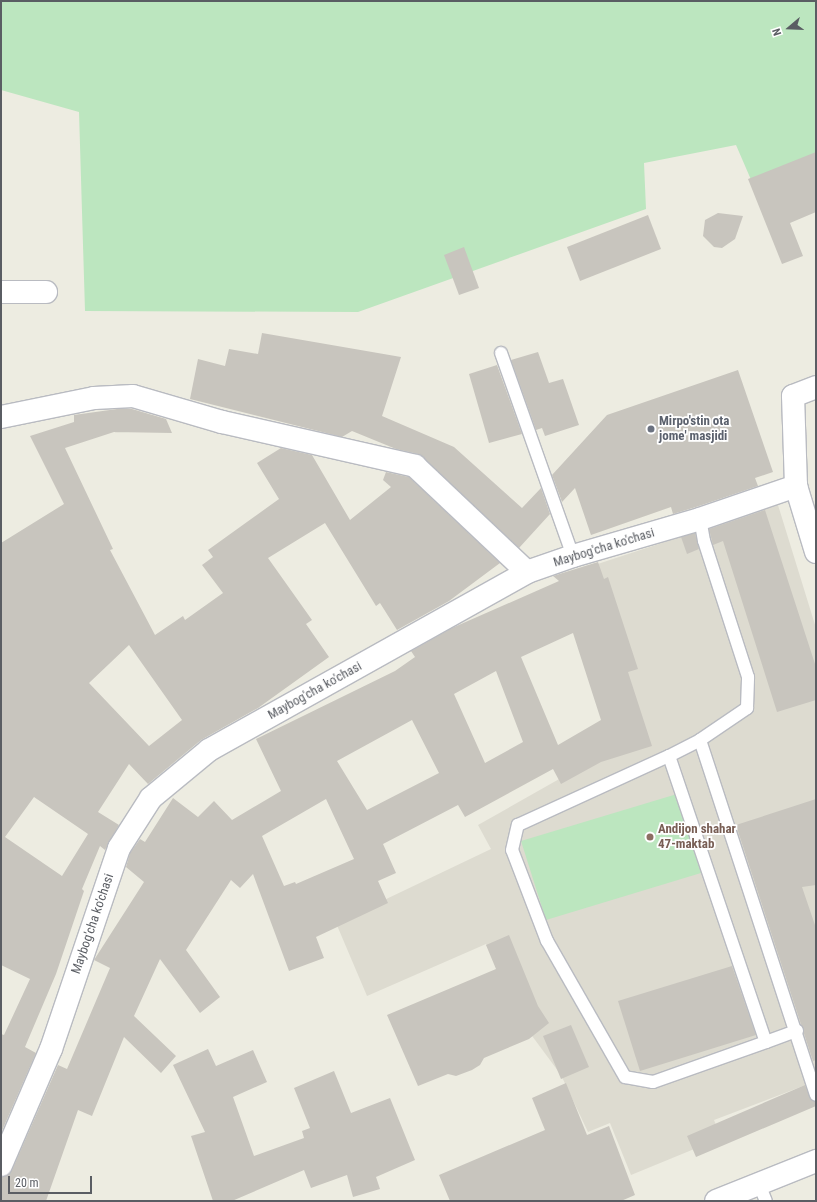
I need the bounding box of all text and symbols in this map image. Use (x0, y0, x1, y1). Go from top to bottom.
north arrow (769, 8, 809, 48)
text: N (770, 27, 784, 37)
place label: Mirpo'stin ota jome' masjidi (659, 414, 729, 445)
marker: Mirpo'stin ota jome' masjidi (646, 424, 656, 434)
street label: Maybog'cha ko'chasi (552, 525, 656, 571)
street label: Maybog'cha ko'chasi (265, 659, 365, 723)
place label: Andijon shahar 47-maktab (658, 822, 736, 853)
marker: Andijon shahar 47-maktab (645, 832, 655, 842)
street label: Maybog'cha ko'chasi (69, 872, 117, 976)
scale bar (10, 1168, 94, 1194)
text: 20 m (15, 1176, 39, 1190)

